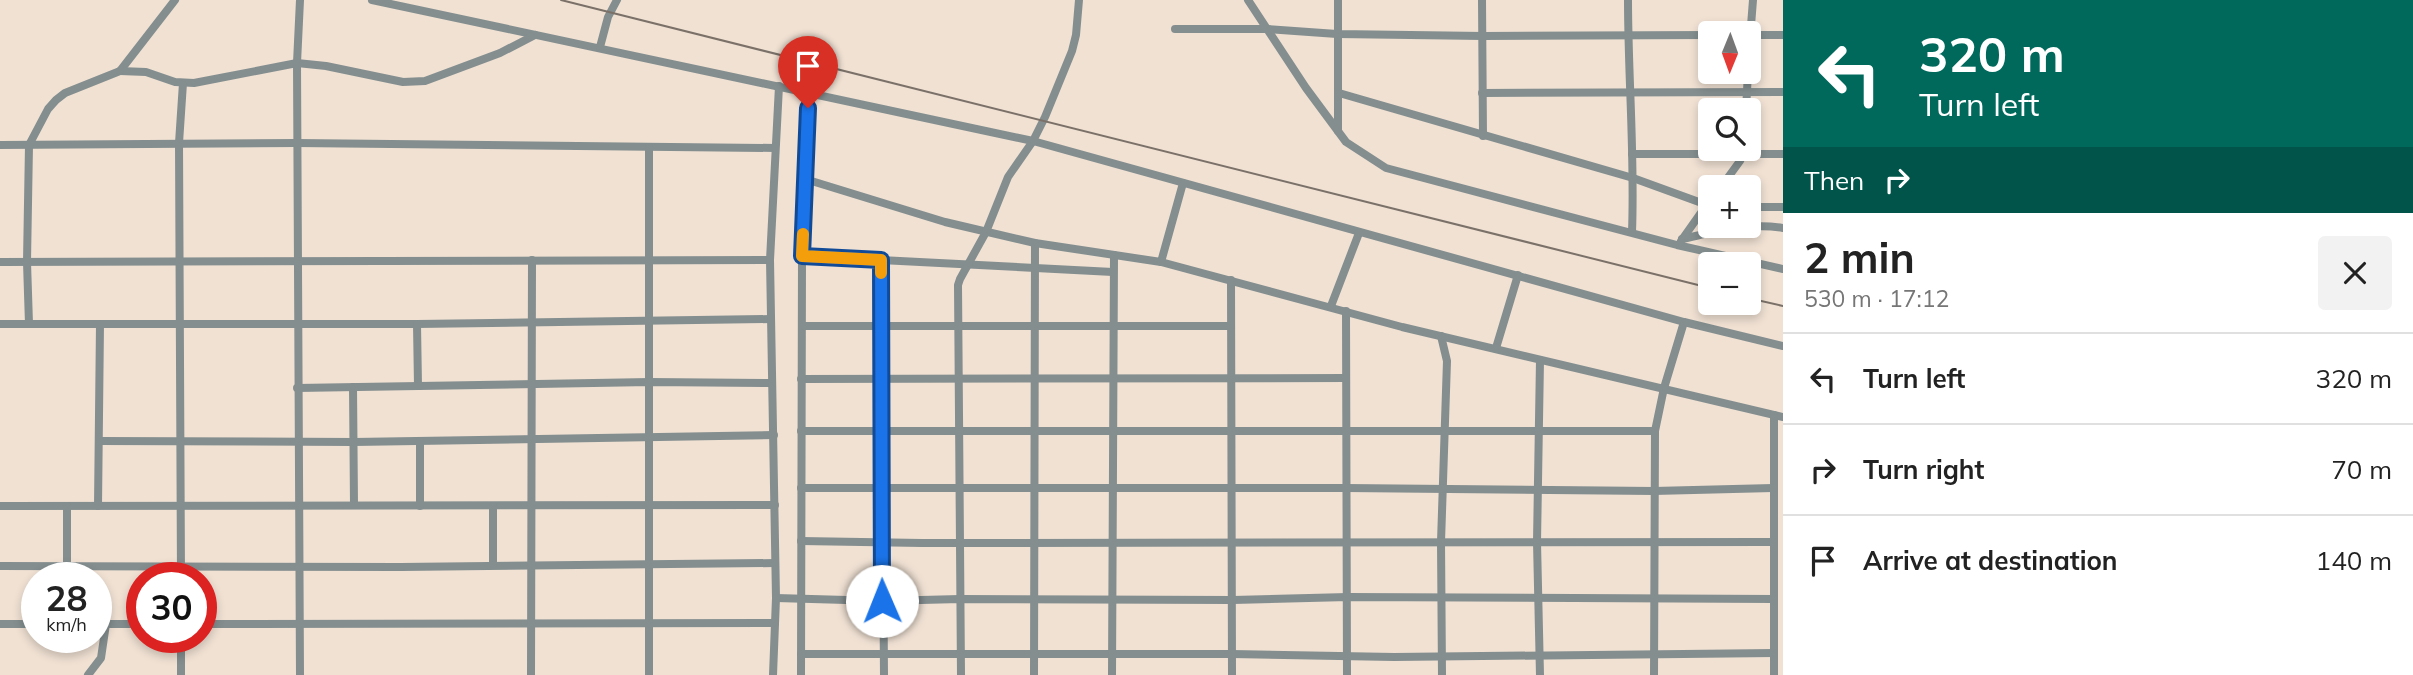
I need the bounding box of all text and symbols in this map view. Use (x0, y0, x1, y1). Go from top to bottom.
north arrow (1698, 21, 1760, 84)
map controls (1698, 21, 1761, 315)
text: 320 m (1919, 23, 2065, 84)
icon: left (1804, 28, 1895, 119)
pin (778, 36, 838, 108)
icon: arrive (789, 47, 827, 85)
text: Turn left (1919, 84, 2039, 124)
button: search (1698, 98, 1761, 161)
icon: right (1878, 161, 1916, 199)
text: Then (1804, 164, 1864, 197)
button: + (1698, 175, 1761, 238)
text: 2 min (1804, 231, 1915, 284)
button: close (2318, 236, 2392, 310)
button: − (1698, 252, 1761, 315)
text: 530 m · 17:12 (1804, 284, 1949, 313)
icon: left (1804, 360, 1842, 398)
text: Turn left (1863, 362, 1965, 395)
text: 320 m (2316, 362, 2392, 395)
icon: right (1804, 451, 1842, 489)
text: Turn right (1863, 453, 1984, 486)
text: 70 m (2331, 453, 2392, 486)
icon: arrive (1804, 542, 1842, 580)
text: Arrive at destination (1863, 544, 2118, 577)
text: 140 m (2316, 544, 2392, 577)
speed limit sign: 30 (126, 562, 217, 653)
position arrow (845, 564, 919, 638)
text: 28 (45, 576, 88, 620)
text: km/h (46, 613, 87, 636)

